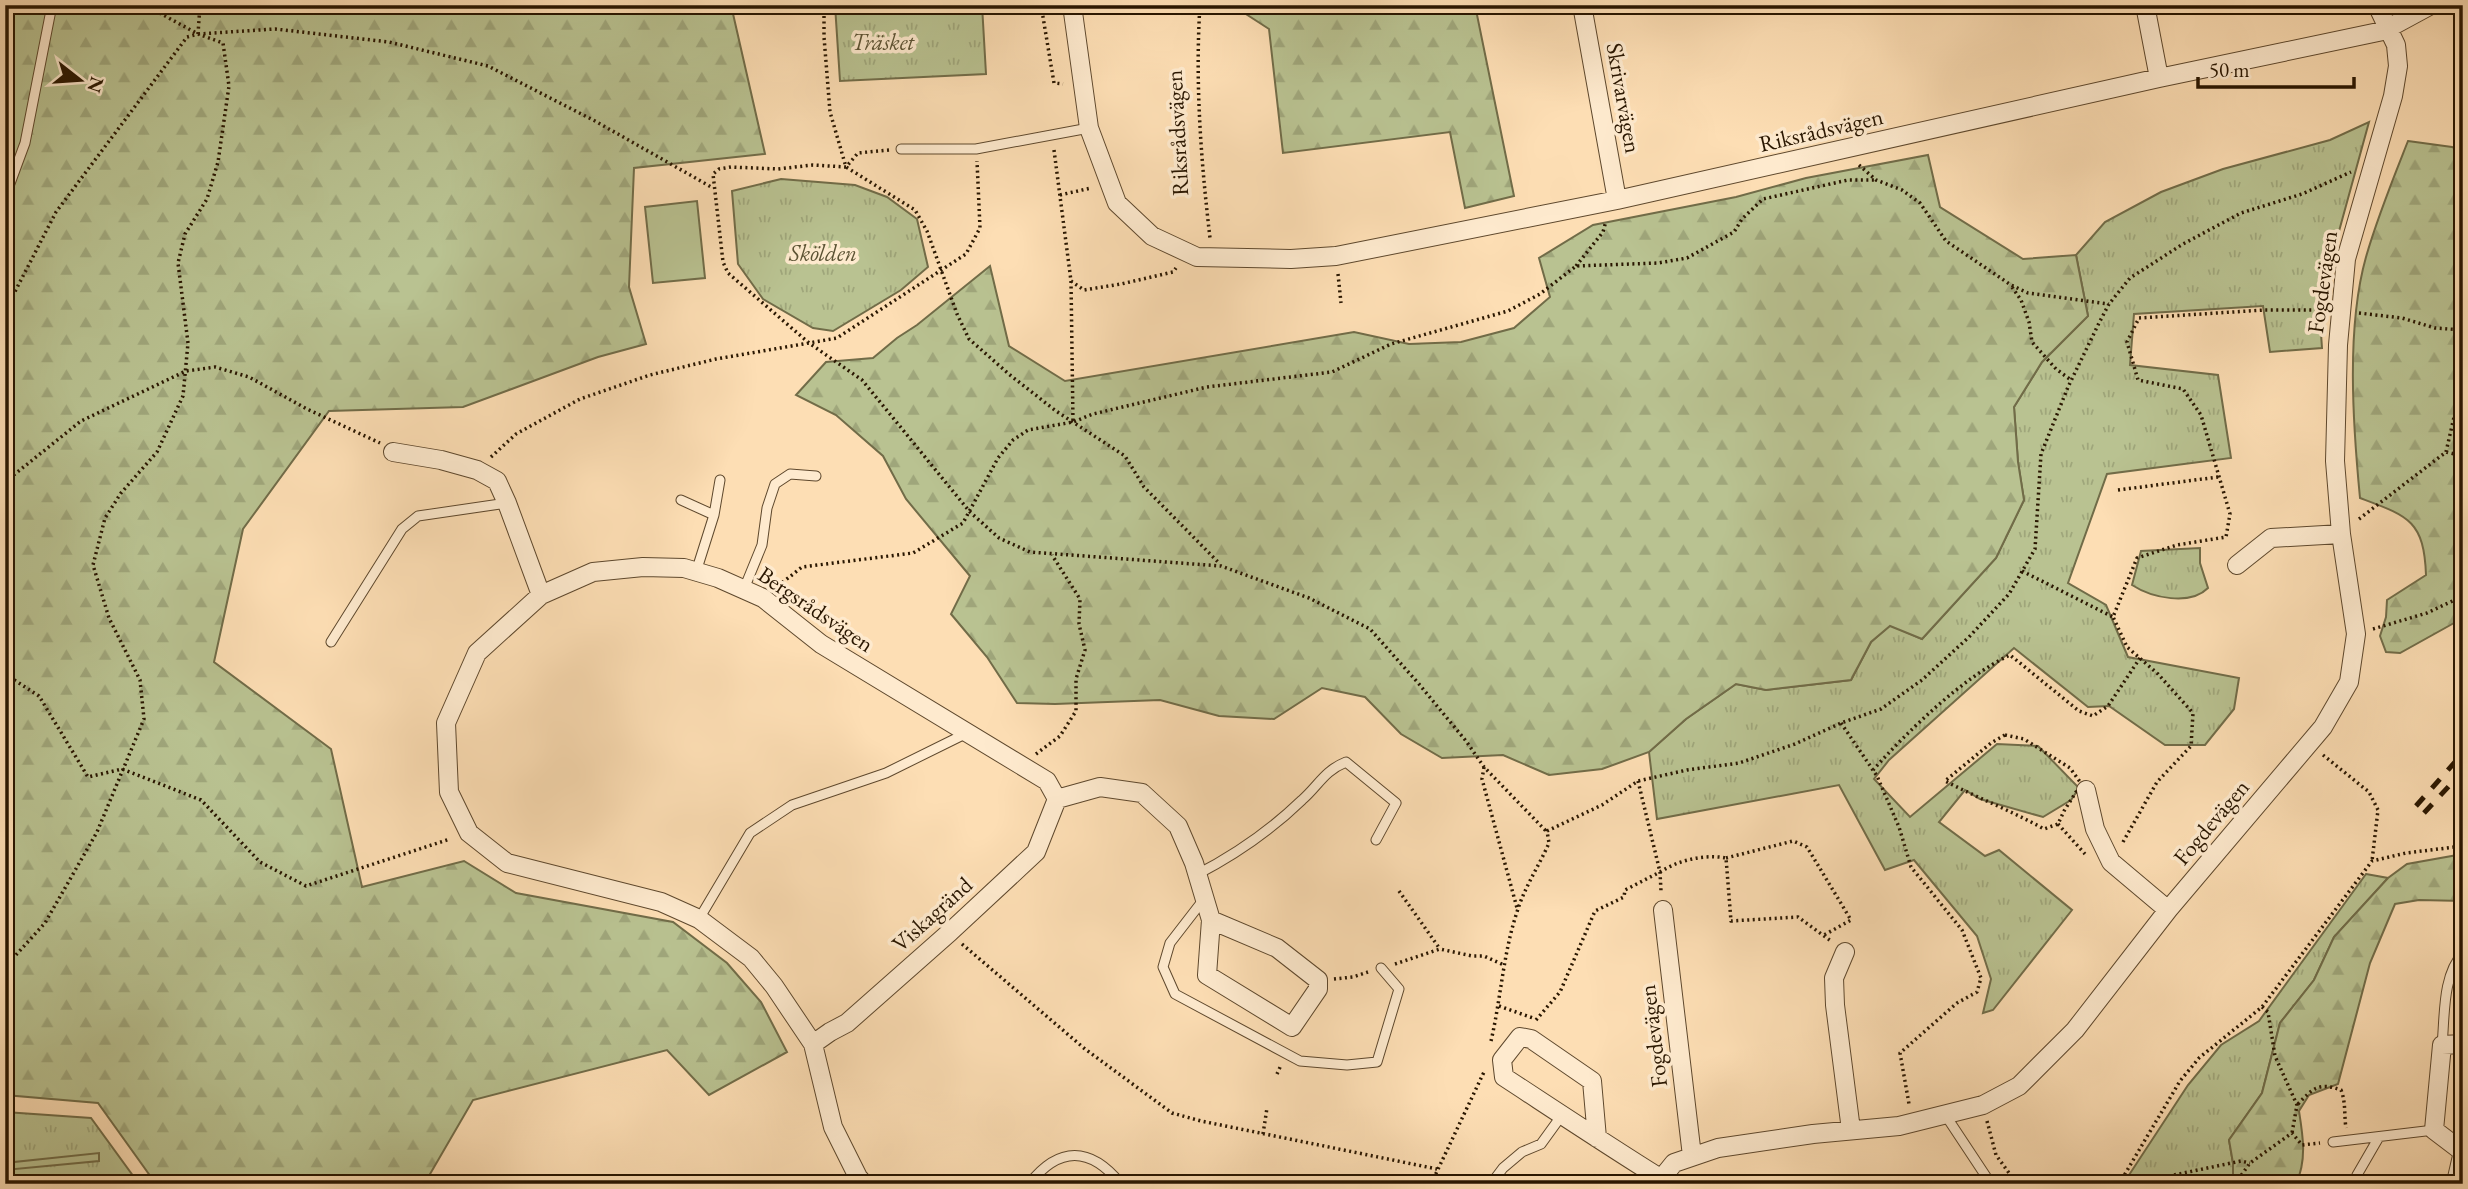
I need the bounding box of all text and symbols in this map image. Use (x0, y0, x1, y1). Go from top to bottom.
park label: Träsket (852, 27, 916, 57)
street label: Skrivarvägen (1600, 41, 1648, 155)
north arrow (46, 46, 116, 116)
scale bar (2198, 46, 2354, 90)
text: 50 m (2209, 56, 2250, 83)
street label: Riksrådsvägen (1159, 69, 1195, 197)
text: N (81, 74, 110, 96)
street label: Riksrådsvägen (1756, 101, 1886, 159)
street label: Fogdevägen (2300, 229, 2344, 335)
park label: Skölden (788, 238, 857, 268)
street label: Bergsrådsvägen (752, 559, 880, 659)
street label: Fogdevägen (2166, 773, 2256, 871)
street label: Viskagränd (885, 870, 979, 958)
street label: Fogdevägen (1632, 983, 1674, 1089)

